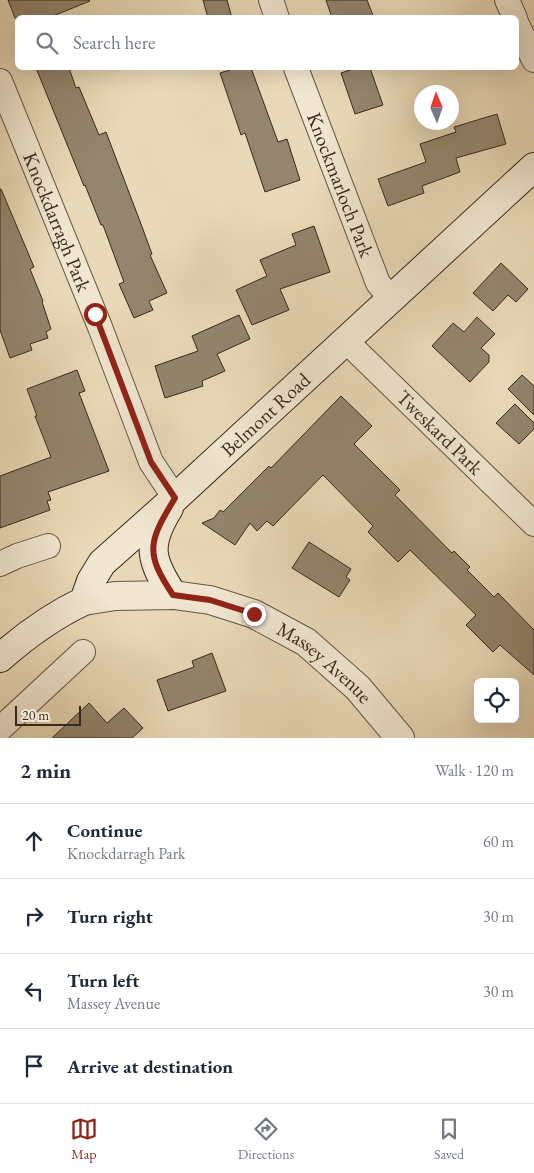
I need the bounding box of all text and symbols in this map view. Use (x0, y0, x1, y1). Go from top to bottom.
search box (15, 15, 519, 70)
icon: search (33, 29, 61, 57)
text: Search here (73, 30, 155, 55)
north arrow (414, 85, 459, 130)
street label: Knockmarloch Park (301, 109, 380, 262)
street label: Knockdarragh Park (17, 148, 97, 296)
route start (84, 303, 107, 326)
street label: Belmont Road (215, 366, 316, 462)
street label: Tweskard Park (391, 384, 489, 481)
route end (243, 603, 266, 626)
street label: Massey Avenue (272, 616, 378, 709)
map controls (474, 678, 519, 723)
button: locate (474, 678, 519, 723)
scale bar (15, 703, 81, 726)
text: 20 m (22, 706, 49, 724)
text: 2 min (20, 757, 71, 784)
text: Walk · 120 m (435, 760, 514, 781)
text: Continue (67, 818, 142, 843)
icon: ahead (20, 827, 48, 855)
text: 60 m (483, 831, 514, 852)
text: Knockdarragh Park (67, 843, 186, 864)
icon: right (20, 902, 48, 930)
text: Turn right (67, 904, 153, 929)
text: 30 m (483, 906, 514, 927)
text: Turn left (67, 968, 139, 993)
icon: left (20, 977, 48, 1005)
text: 30 m (483, 981, 514, 1002)
text: Massey Avenue (67, 993, 160, 1014)
icon: arrive (20, 1052, 48, 1080)
text: Arrive at destination (67, 1054, 233, 1079)
tab: Map (70, 1115, 98, 1163)
tab: Directions (238, 1115, 294, 1163)
tab: Saved (434, 1115, 464, 1163)

